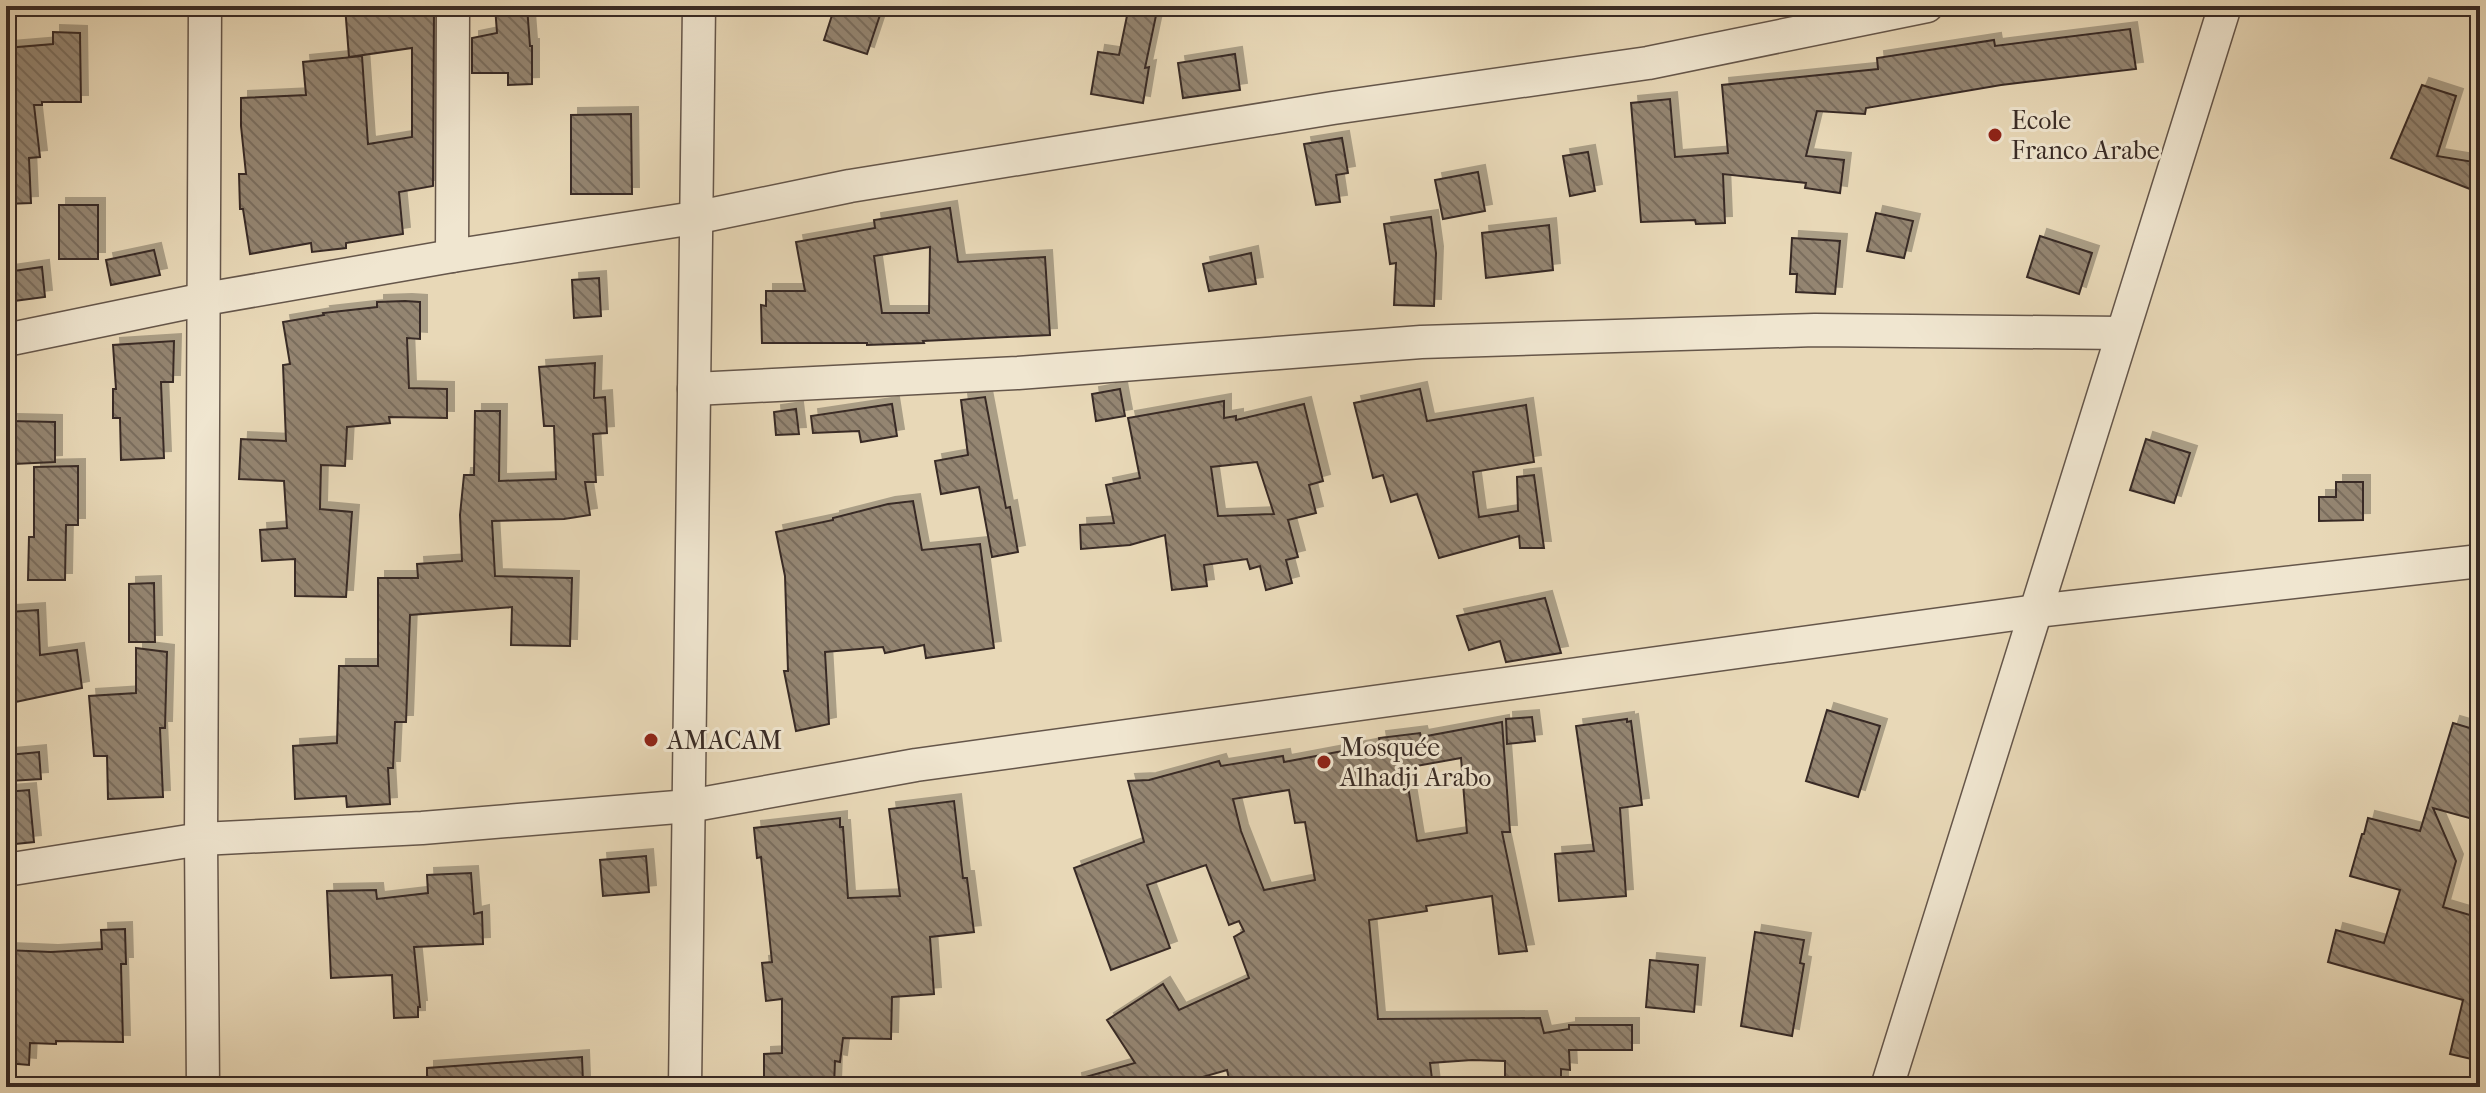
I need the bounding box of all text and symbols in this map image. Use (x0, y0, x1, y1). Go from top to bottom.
place label: Ecole Franco Arabe (2011, 105, 2160, 166)
marker: Ecole Franco Arabe (1986, 126, 2004, 144)
place label: AMACAM (666, 725, 782, 756)
marker: AMACAM (642, 731, 660, 749)
place label: Mosquée Alhadji Arabo (1339, 732, 1491, 793)
marker: Mosquée Alhadji Arabo (1315, 753, 1333, 771)

